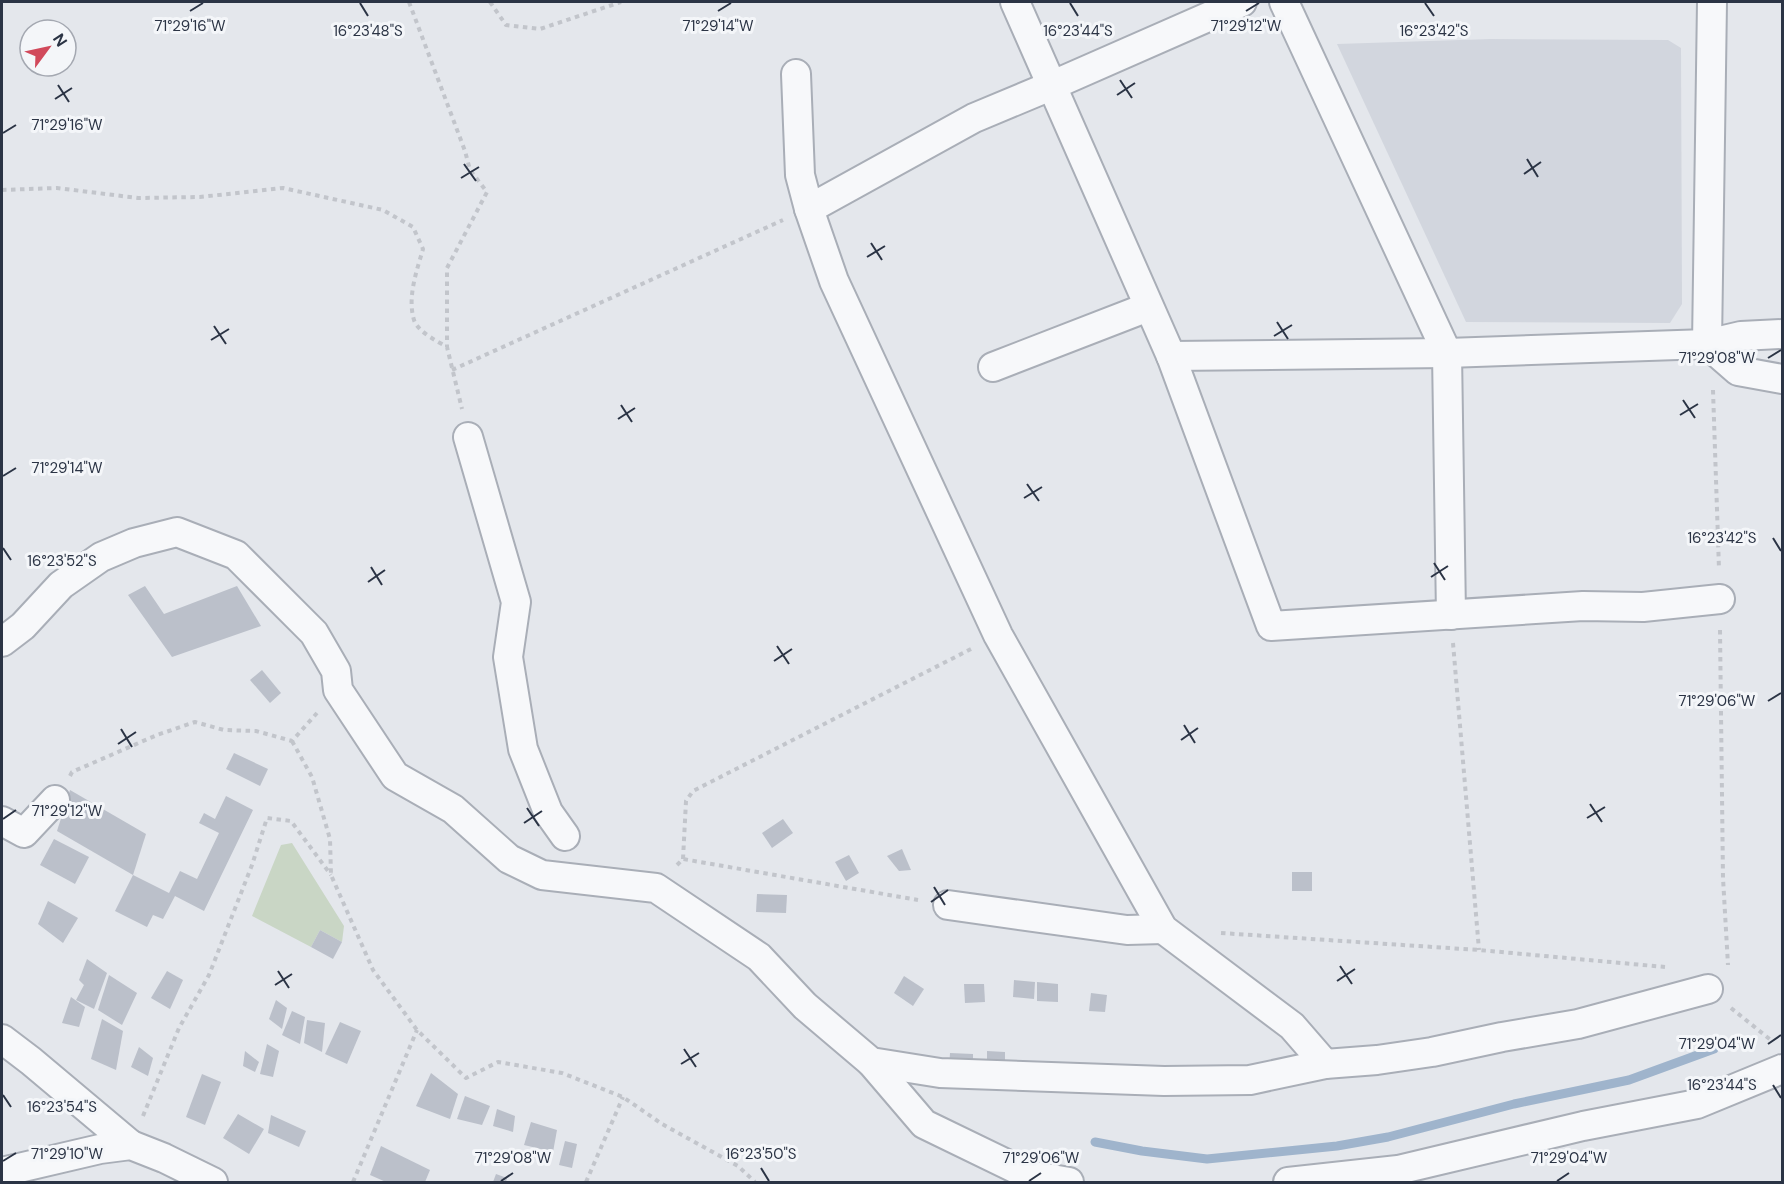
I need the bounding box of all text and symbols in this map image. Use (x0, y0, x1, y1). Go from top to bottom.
text: 71°29'16"W (154, 16, 226, 36)
text: 71°29'14"W (683, 16, 754, 36)
text: 71°29'12"W (1211, 16, 1282, 36)
north arrow (18, 18, 78, 78)
text: 16°23'48"S (333, 21, 403, 41)
text: 16°23'44"S (1043, 21, 1113, 41)
text: 16°23'42"S (1399, 21, 1469, 41)
text: N (48, 29, 72, 51)
text: 71°29'16"W (31, 115, 103, 135)
text: 71°29'08"W (1679, 348, 1756, 368)
text: 71°29'14"W (32, 458, 103, 478)
text: 16°23'42"S (1687, 528, 1757, 548)
text: 16°23'52"S (27, 551, 97, 571)
text: 71°29'06"W (1679, 691, 1756, 711)
text: 71°29'12"W (32, 801, 103, 821)
text: 71°29'04"W (1679, 1034, 1756, 1054)
text: 16°23'44"S (1687, 1075, 1757, 1095)
text: 16°23'54"S (27, 1097, 97, 1117)
text: 71°29'10"W (31, 1144, 103, 1164)
text: 16°23'50"S (725, 1144, 797, 1164)
text: 71°29'08"W (475, 1148, 552, 1168)
text: 71°29'06"W (1003, 1148, 1080, 1168)
text: 71°29'04"W (1531, 1148, 1608, 1168)

